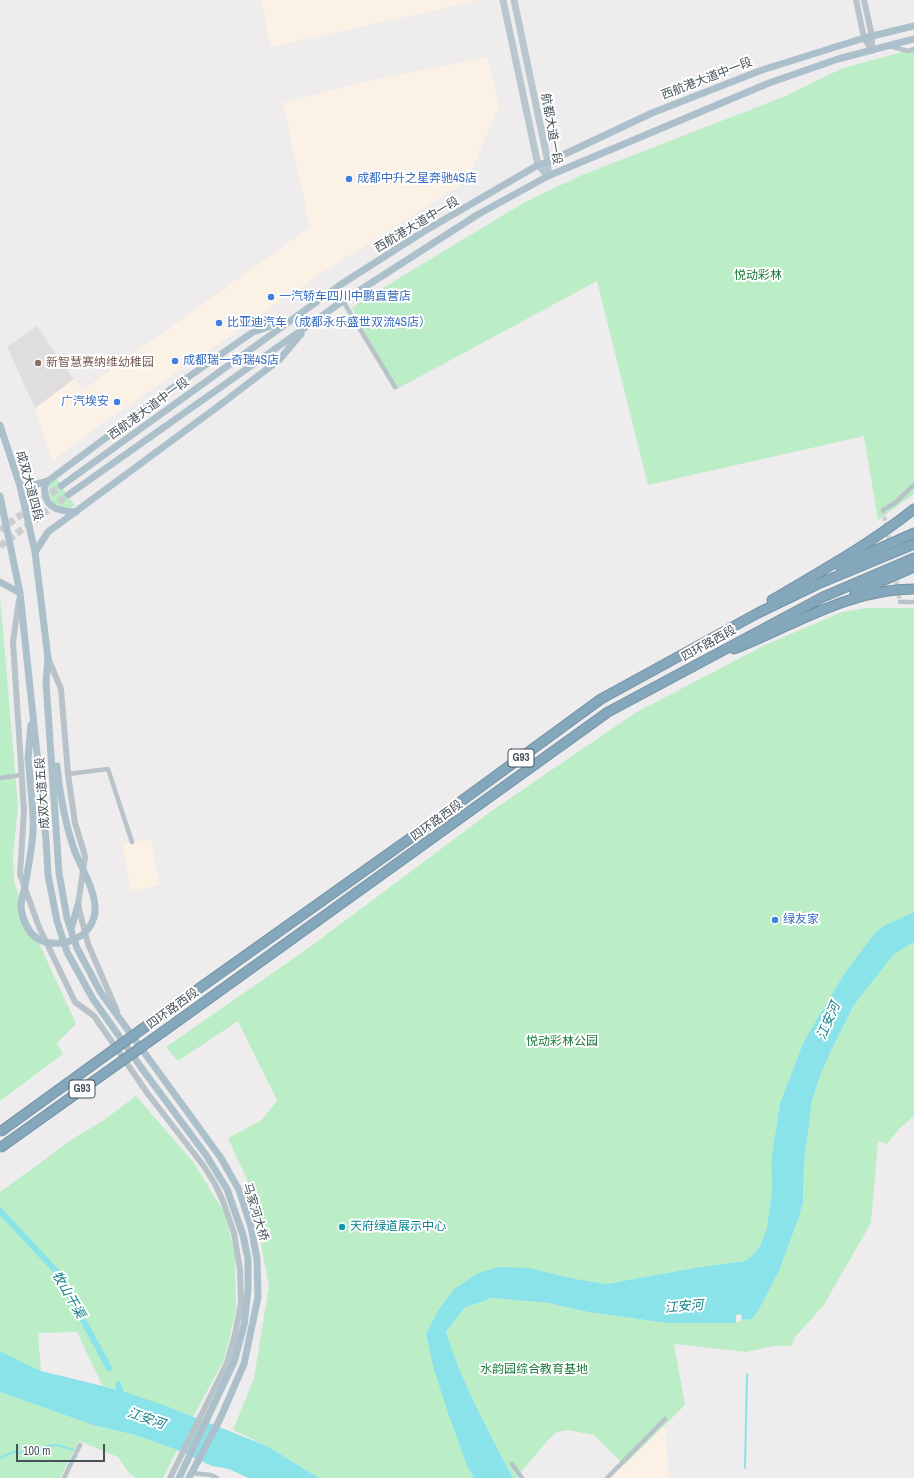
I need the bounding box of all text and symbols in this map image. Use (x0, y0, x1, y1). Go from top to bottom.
street label: 西航港大道中一段 (660, 55, 754, 103)
street label: 航都大道一段 (538, 92, 564, 166)
place label: 成都中升之星奔驰4S店 (357, 172, 477, 186)
marker: 成都中升之星奔驰4S店 (344, 174, 354, 184)
street label: 西航港大道中一段 (372, 194, 462, 256)
park label: 悦动彩林 (734, 269, 782, 283)
place label: 一汽轿车四川中鹏直营店 (279, 290, 411, 304)
marker: 一汽轿车四川中鹏直营店 (266, 292, 276, 302)
place label: 比亚迪汽车（成都永乐盛世双流4S店） (227, 316, 431, 330)
marker: 比亚迪汽车（成都永乐盛世双流4S店） (214, 318, 224, 328)
place label: 成都瑞一奇瑞4S店 (183, 354, 279, 368)
place label: 新智慧赛纳维幼稚园 (46, 356, 154, 370)
marker: 成都瑞一奇瑞4S店 (170, 356, 180, 366)
marker: 新智慧赛纳维幼稚园 (33, 358, 43, 368)
street label: 西航港大道中一段 (106, 375, 192, 443)
place label: 广汽埃安 (61, 395, 109, 409)
marker: 广汽埃安 (112, 397, 122, 407)
street label: 成双大道四段 (13, 449, 45, 523)
street label: 四环路西段 (679, 623, 739, 665)
road number: G93 (508, 749, 534, 767)
street label: 成双大道五段 (33, 757, 53, 829)
street label: 四环路西段 (408, 798, 466, 844)
place label: 绿友家 (783, 913, 819, 927)
marker: 绿友家 (770, 915, 780, 925)
street label: 四环路西段 (144, 986, 202, 1032)
water label: 江安河 (814, 1000, 844, 1042)
park label: 悦动彩林公园 (526, 1035, 598, 1049)
road number: G93 (69, 1080, 95, 1098)
street label: 马家河大桥 (239, 1181, 271, 1243)
place label: 天府绿道展示中心 (350, 1220, 446, 1234)
marker: 天府绿道展示中心 (337, 1222, 347, 1232)
water label: 牧山干渠 (48, 1269, 88, 1321)
water label: 江安河 (664, 1298, 704, 1316)
park label: 水韵园综合教育基地 (480, 1363, 588, 1377)
water label: 江安河 (125, 1405, 167, 1433)
scale bar (18, 1436, 107, 1462)
text: 100 m (23, 1443, 50, 1459)

